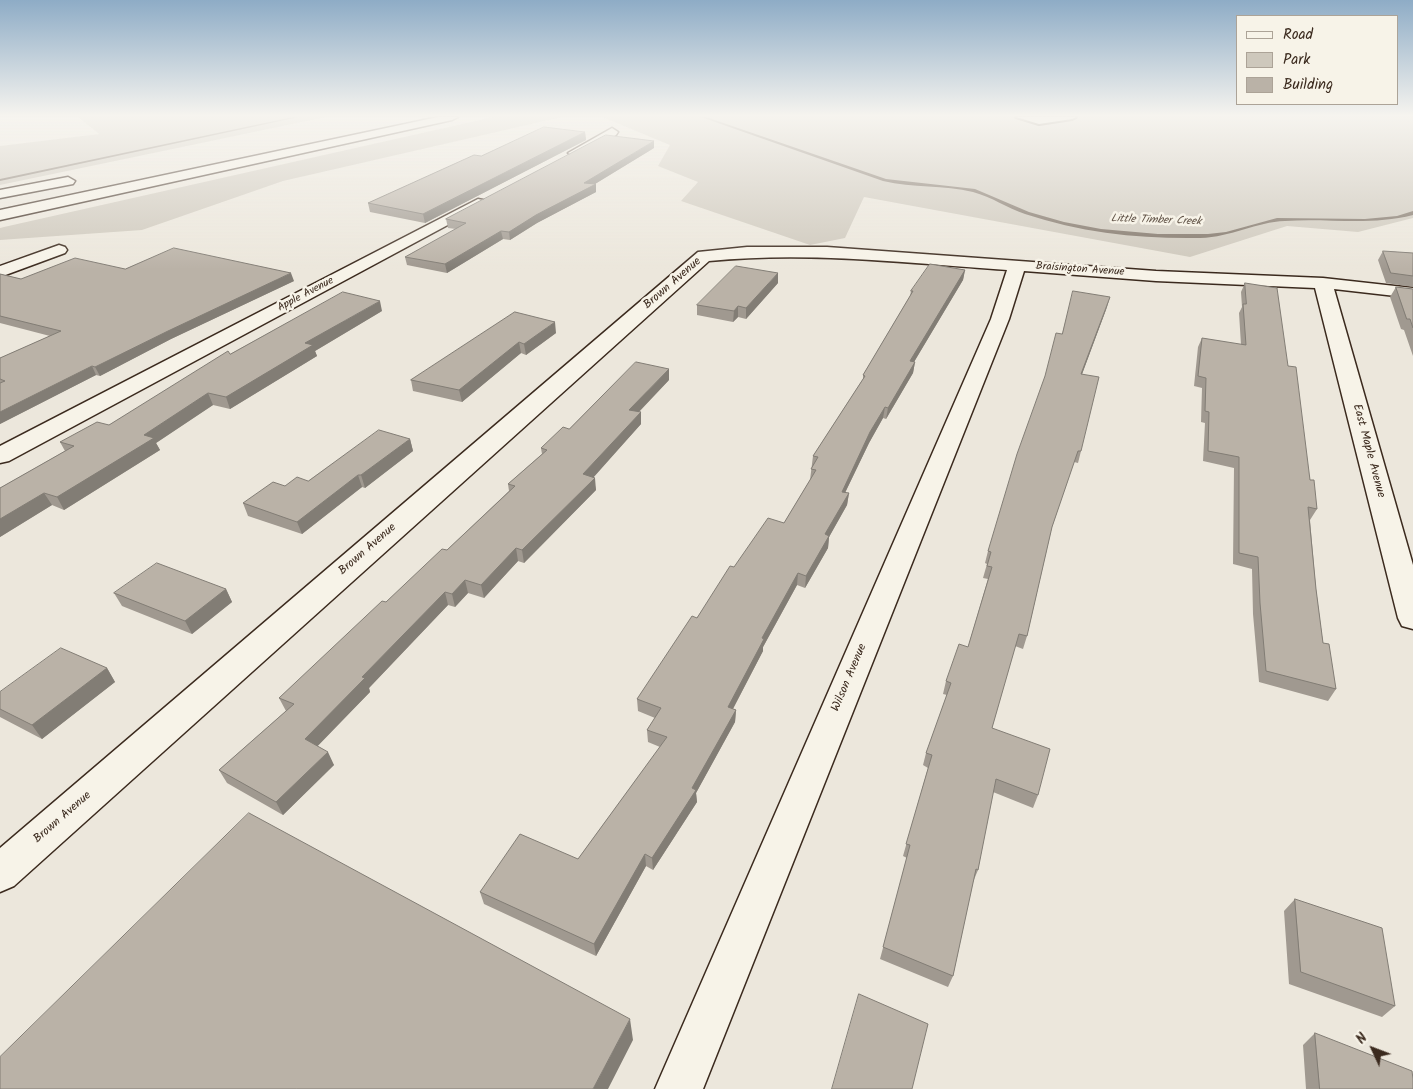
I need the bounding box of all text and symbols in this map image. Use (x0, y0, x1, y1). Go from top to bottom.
legend (1236, 15, 1398, 105)
text: Road (1283, 23, 1313, 47)
text: Park (1283, 48, 1310, 72)
text: Building (1283, 73, 1333, 97)
water label: Little Timber Creek (1111, 213, 1201, 229)
street label: Brown Avenue (641, 255, 705, 313)
street label: Braisington Avenue (1035, 260, 1125, 280)
street label: Apple Avenue (276, 275, 336, 315)
street label: East Maple Avenue (1349, 403, 1387, 499)
street label: Brown Avenue (336, 521, 400, 579)
street label: Wilson Avenue (829, 642, 871, 714)
street label: Brown Avenue (31, 789, 95, 847)
north arrow (1348, 1024, 1398, 1074)
text: N (1351, 1028, 1373, 1050)

